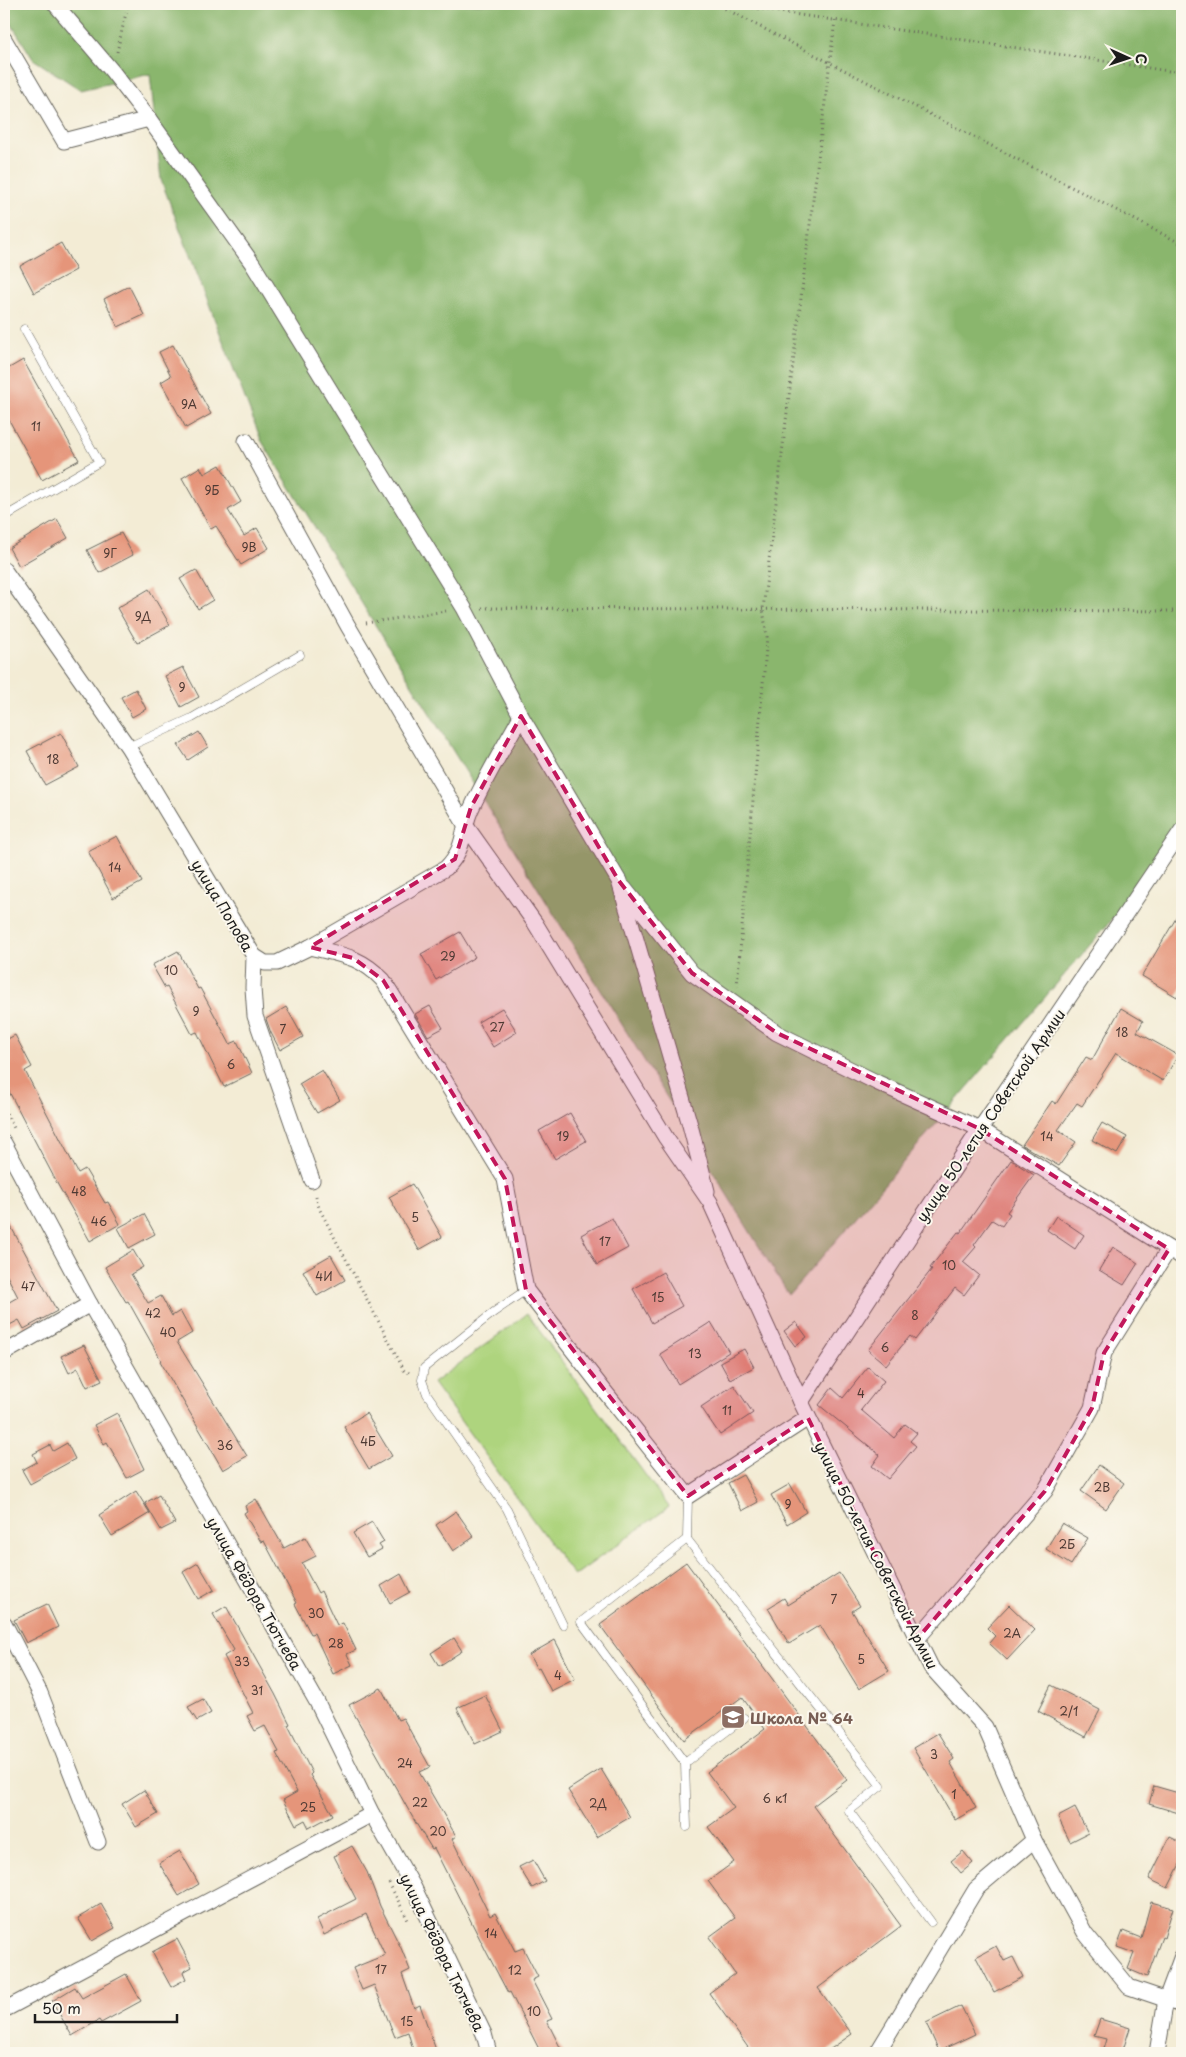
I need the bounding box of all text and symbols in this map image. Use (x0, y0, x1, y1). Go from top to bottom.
north arrow (1104, 32, 1154, 82)
text: С (1131, 53, 1152, 65)
house number: 9А (181, 395, 197, 413)
house number: 11 (31, 417, 41, 435)
house number: 9Б (205, 481, 220, 499)
house number: 9В (242, 538, 257, 556)
house number: 9Г (103, 544, 117, 562)
house number: 9Д (135, 607, 152, 625)
house number: 9 (178, 678, 186, 696)
house number: 18 (47, 750, 59, 768)
street label: улица Попова (186, 854, 260, 956)
house number: 14 (108, 858, 122, 876)
house number: 29 (440, 947, 456, 965)
house number: 10 (164, 961, 178, 979)
house number: 9 (192, 1002, 200, 1020)
street label: улица 50-летия Советской Армии (910, 1004, 1070, 1226)
house number: 27 (490, 1018, 505, 1036)
house number: 7 (280, 1020, 287, 1038)
house number: 18 (1116, 1023, 1128, 1041)
house number: 6 (227, 1055, 235, 1073)
house number: 19 (557, 1127, 569, 1145)
house number: 14 (1040, 1127, 1054, 1145)
house number: 48 (71, 1182, 87, 1200)
house number: 5 (411, 1208, 419, 1226)
house number: 46 (91, 1212, 107, 1230)
house number: 17 (599, 1232, 611, 1250)
house number: 10 (942, 1256, 956, 1274)
house number: 4И (315, 1267, 333, 1285)
house number: 47 (21, 1277, 36, 1295)
house number: 15 (651, 1288, 665, 1306)
house number: 42 (145, 1304, 161, 1322)
house number: 8 (911, 1306, 919, 1324)
house number: 40 (160, 1323, 177, 1341)
house number: 6 (881, 1338, 889, 1356)
house number: 13 (688, 1344, 702, 1362)
house number: 4 (857, 1384, 865, 1402)
house number: 11 (722, 1401, 732, 1419)
house number: 4Б (360, 1432, 376, 1450)
house number: 36 (217, 1436, 233, 1454)
street label: улица 50-летия Советской Армии (812, 1438, 942, 1672)
house number: 2В (1094, 1478, 1110, 1496)
house number: 9 (784, 1495, 792, 1513)
street label: улица Фёдора Тютчева (202, 1512, 309, 1674)
house number: 2Б (1059, 1535, 1075, 1553)
house number: 7 (831, 1590, 838, 1608)
house number: 30 (308, 1604, 325, 1622)
house number: 2А (1003, 1624, 1021, 1642)
house number: 28 (328, 1634, 344, 1652)
house number: 33 (234, 1652, 250, 1670)
house number: 5 (857, 1652, 865, 1666)
house number: 4 (554, 1666, 562, 1684)
house number: 31 (251, 1681, 263, 1699)
house number: 2/1 (1060, 1702, 1078, 1720)
school or university icon: Школа № 64 (720, 1704, 746, 1730)
place label: Школа № 64 (750, 1706, 853, 1729)
house number: 3 (930, 1745, 938, 1763)
house number: 24 (397, 1754, 413, 1772)
house number: 1 (951, 1785, 957, 1803)
house number: 6 к1 (763, 1789, 787, 1807)
house number: 22 (412, 1793, 428, 1811)
house number: 2Д (589, 1794, 608, 1812)
house number: 25 (300, 1798, 316, 1816)
house number: 20 (429, 1822, 447, 1840)
street label: улица Фёдора Тютчева (395, 1869, 492, 2036)
house number: 14 (484, 1924, 498, 1942)
house number: 17 (375, 1960, 387, 1978)
house number: 12 (508, 1961, 522, 1979)
scale bar (35, 1992, 178, 2024)
text: 50 m (42, 1996, 81, 2019)
house number: 10 (527, 2002, 541, 2020)
house number: 15 (400, 2012, 414, 2030)

